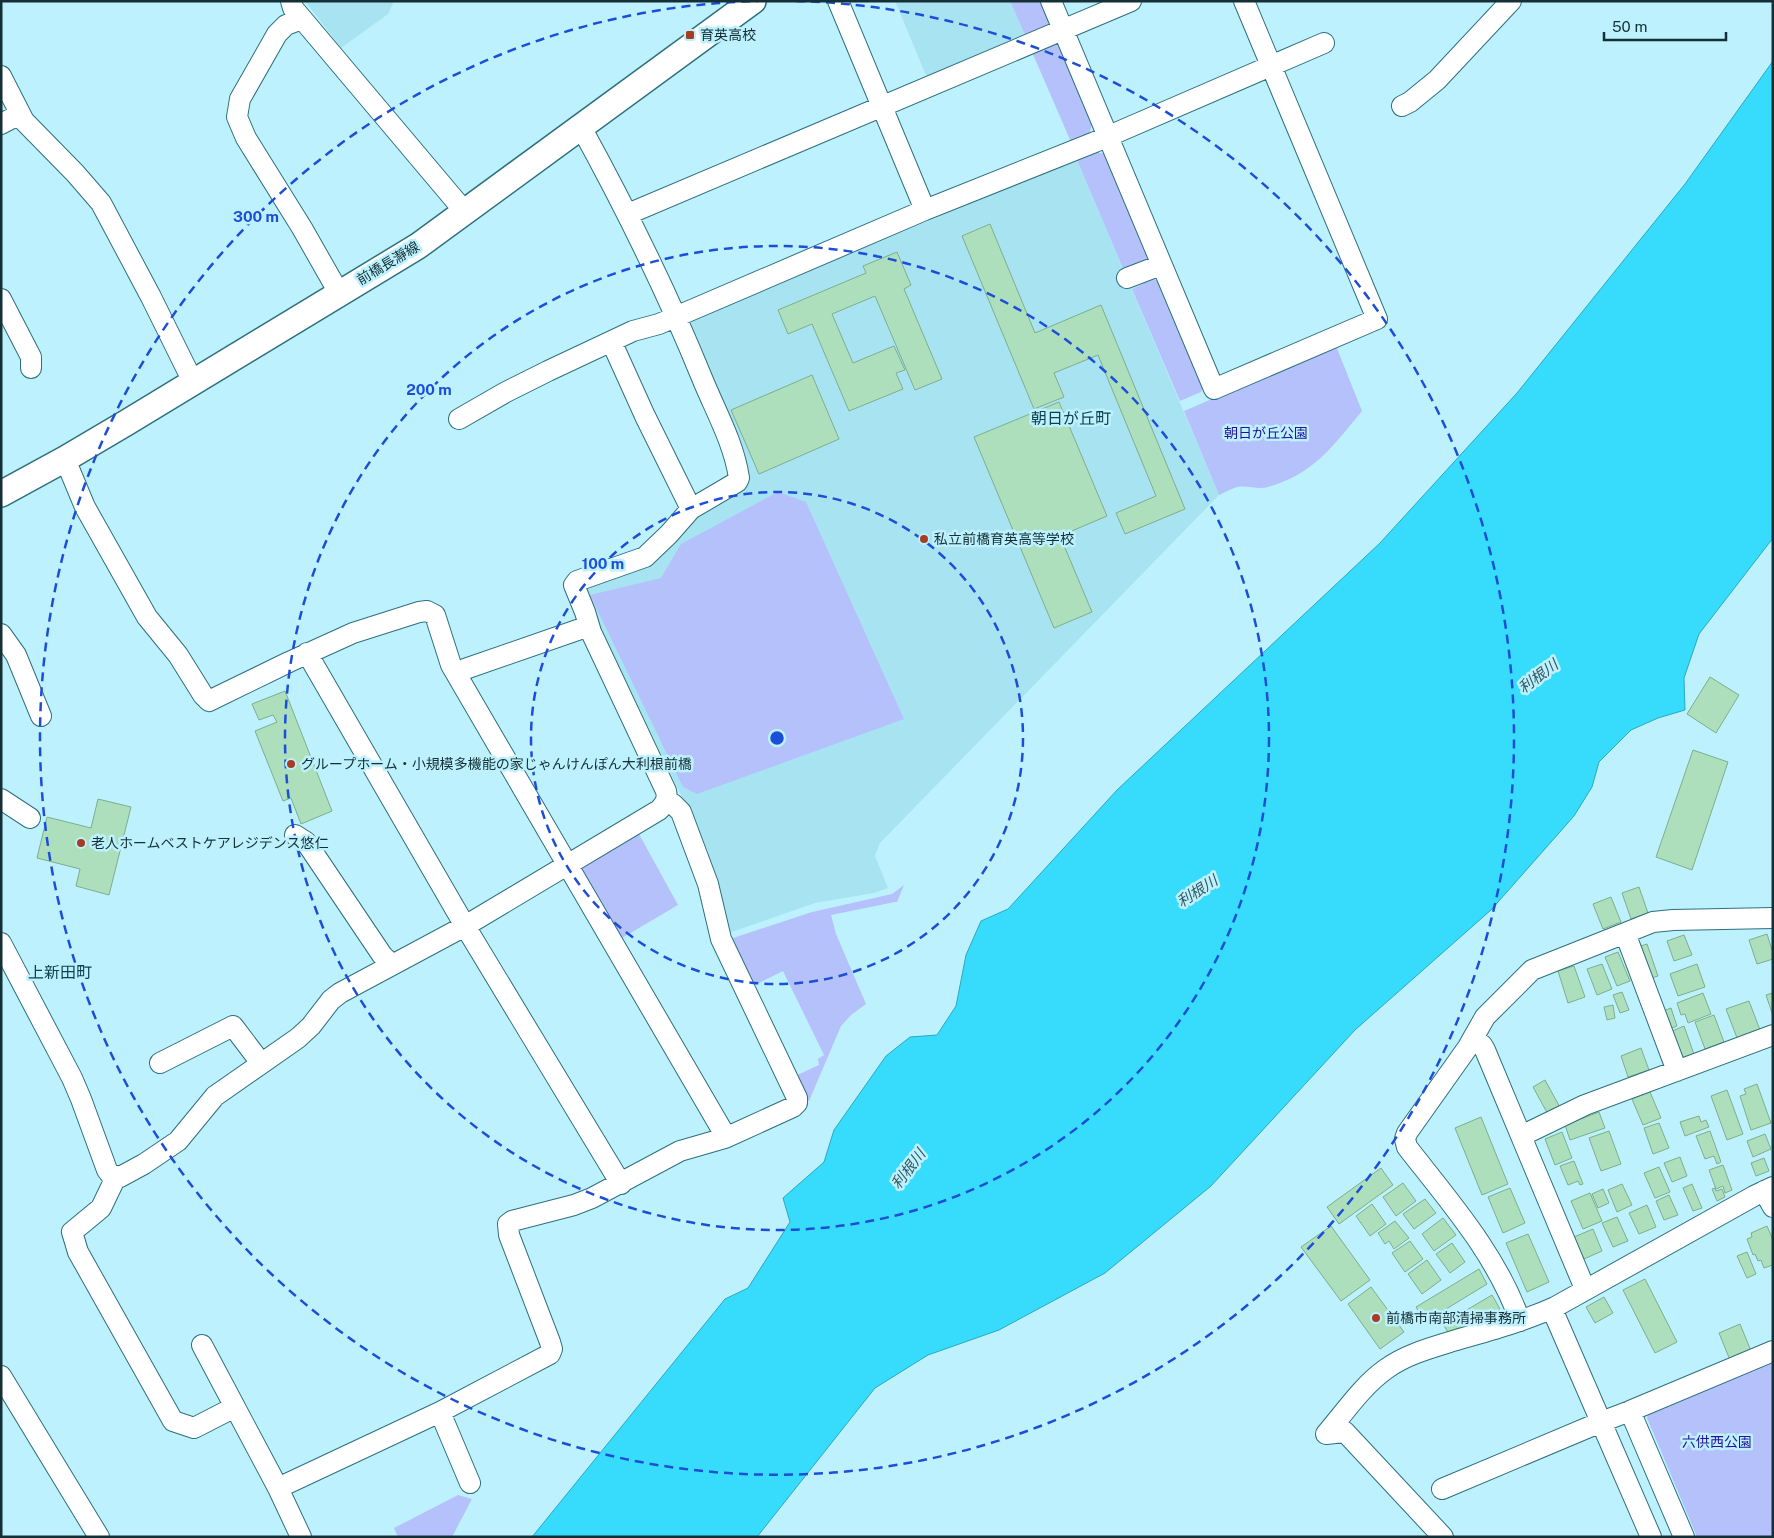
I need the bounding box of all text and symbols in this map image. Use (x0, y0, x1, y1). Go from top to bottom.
scale bar (1604, 10, 1726, 42)
text: 50 m (1612, 18, 1647, 35)
place label: 育英高校 (700, 27, 756, 43)
marker: 育英高校 (684, 29, 696, 41)
text: 300 m (233, 208, 279, 225)
street label: 前橋長瀞線 (354, 238, 422, 288)
text: 200 m (406, 381, 452, 398)
district label: 朝日が丘町 (1031, 409, 1111, 428)
park label: 朝日が丘公園 (1224, 425, 1308, 441)
place label: 私立前橋育英高等学校 (934, 531, 1074, 547)
marker: 私立前橋育英高等学校 (918, 533, 930, 545)
text: 100 m (582, 555, 624, 572)
water label: 利根川 (1515, 654, 1563, 696)
centre of rings (768, 729, 786, 747)
place label: グループホーム・小規模多機能の家じゃんけんぽん大利根前橋 (301, 756, 692, 772)
marker: グループホーム・小規模多機能の家じゃんけんぽん大利根前橋 (285, 758, 297, 770)
place label: 老人ホームベストケアレジデンス悠仁 (91, 835, 329, 851)
marker: 老人ホームベストケアレジデンス悠仁 (75, 837, 87, 849)
water label: 利根川 (1173, 871, 1222, 910)
district label: 上新田町 (28, 963, 92, 982)
water label: 利根川 (888, 1144, 930, 1192)
place label: 前橋市南部清掃事務所 (1386, 1310, 1526, 1326)
marker: 前橋市南部清掃事務所 (1370, 1312, 1382, 1324)
park label: 六供西公園 (1682, 1434, 1752, 1450)

